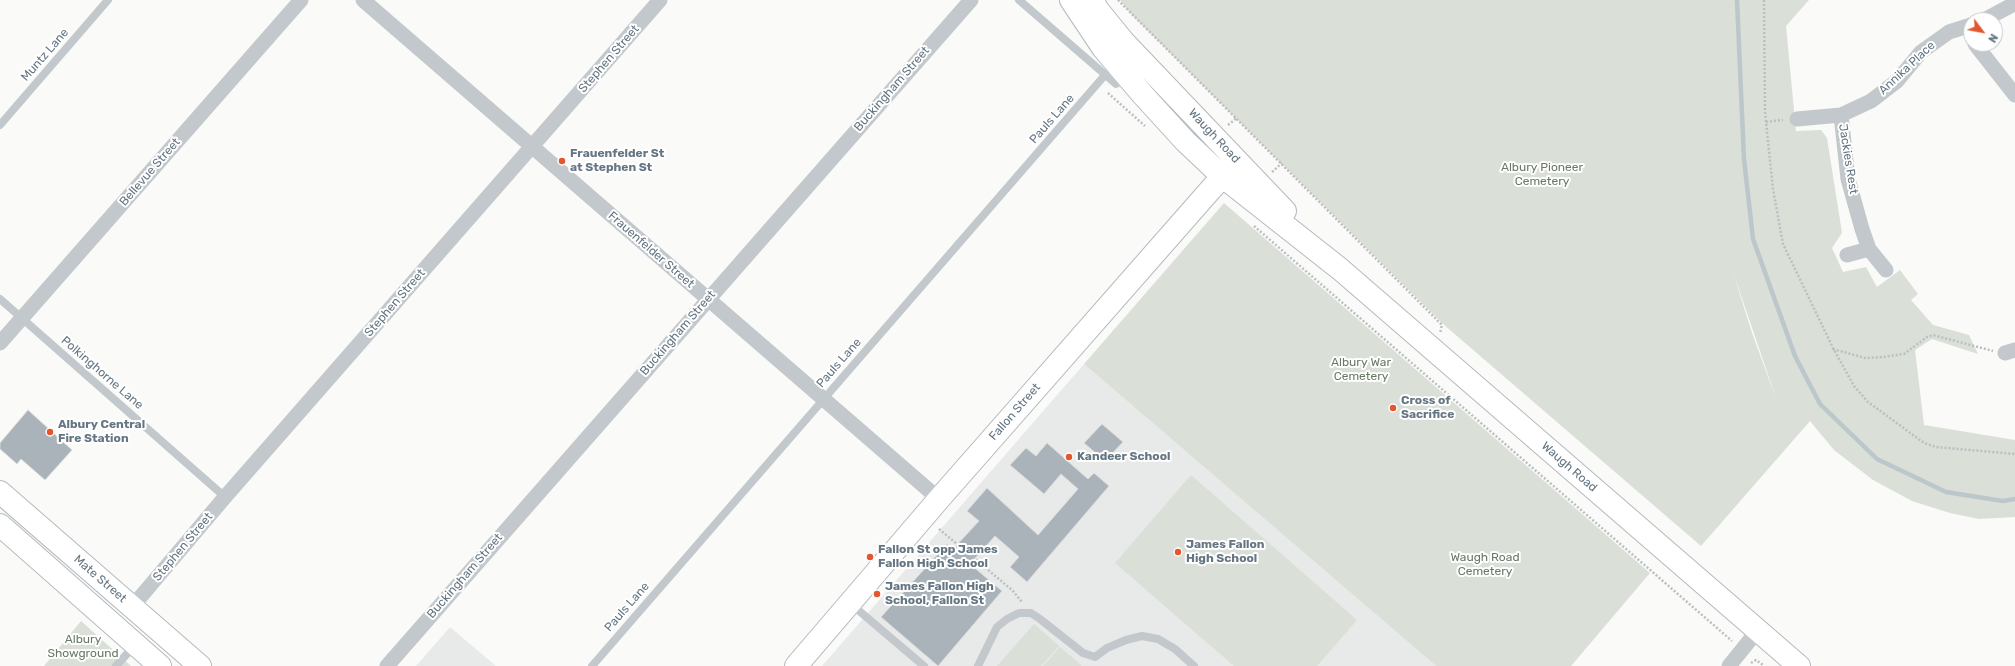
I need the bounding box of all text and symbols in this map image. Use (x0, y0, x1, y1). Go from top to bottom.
north arrow (1963, 12, 2003, 52)
street label: Stephen Street (576, 22, 642, 96)
street label: Muntz Lane (18, 26, 72, 84)
text: N (1985, 31, 2000, 45)
street label: Annika Place (1876, 38, 1938, 98)
street label: Buckingham Street (851, 44, 933, 134)
street label: Pauls Lane (1027, 91, 1077, 147)
street label: Waugh Road (1185, 106, 1243, 166)
street label: Jackies Rest (1835, 123, 1861, 195)
street label: Bellevue Street (117, 135, 183, 209)
place label: Frauenfelder St at Stephen St (570, 147, 664, 175)
marker: Frauenfelder St at Stephen St (557, 156, 567, 166)
park label: Albury Pioneer Cemetery (1501, 161, 1583, 189)
street label: Frauenfelder Street (605, 209, 697, 291)
street label: Stephen Street (362, 266, 428, 340)
street label: Buckingham Street (637, 288, 719, 378)
street label: Polkinghorne Lane (58, 333, 146, 413)
street label: Pauls Lane (814, 335, 864, 391)
park label: Albury War Cemetery (1331, 356, 1391, 384)
street label: Fallon Street (986, 381, 1044, 443)
place label: Cross of Sacrifice (1401, 394, 1454, 422)
marker: Cross of Sacrifice (1388, 403, 1398, 413)
place label: Albury Central Fire Station (58, 418, 145, 446)
marker: Albury Central Fire Station (45, 427, 55, 437)
street label: Waugh Road (1538, 439, 1600, 495)
place label: Kandeer School (1077, 450, 1170, 464)
marker: Kandeer School (1064, 452, 1074, 462)
street label: Stephen Street (150, 510, 216, 584)
street label: Buckingham Street (424, 531, 506, 621)
place label: James Fallon High School (1186, 538, 1265, 566)
place label: Fallon St opp James Fallon High School (878, 543, 998, 571)
marker: James Fallon High School (1173, 547, 1183, 557)
park label: Waugh Road Cemetery (1450, 551, 1520, 579)
street label: Mate Street (71, 552, 129, 606)
marker: Fallon St opp James Fallon High School (865, 552, 875, 562)
street label: Pauls Lane (602, 579, 652, 635)
place label: James Fallon High School, Fallon St (885, 580, 994, 608)
marker: James Fallon High School, Fallon St (872, 589, 882, 599)
park label: Albury Showground (47, 633, 119, 661)

